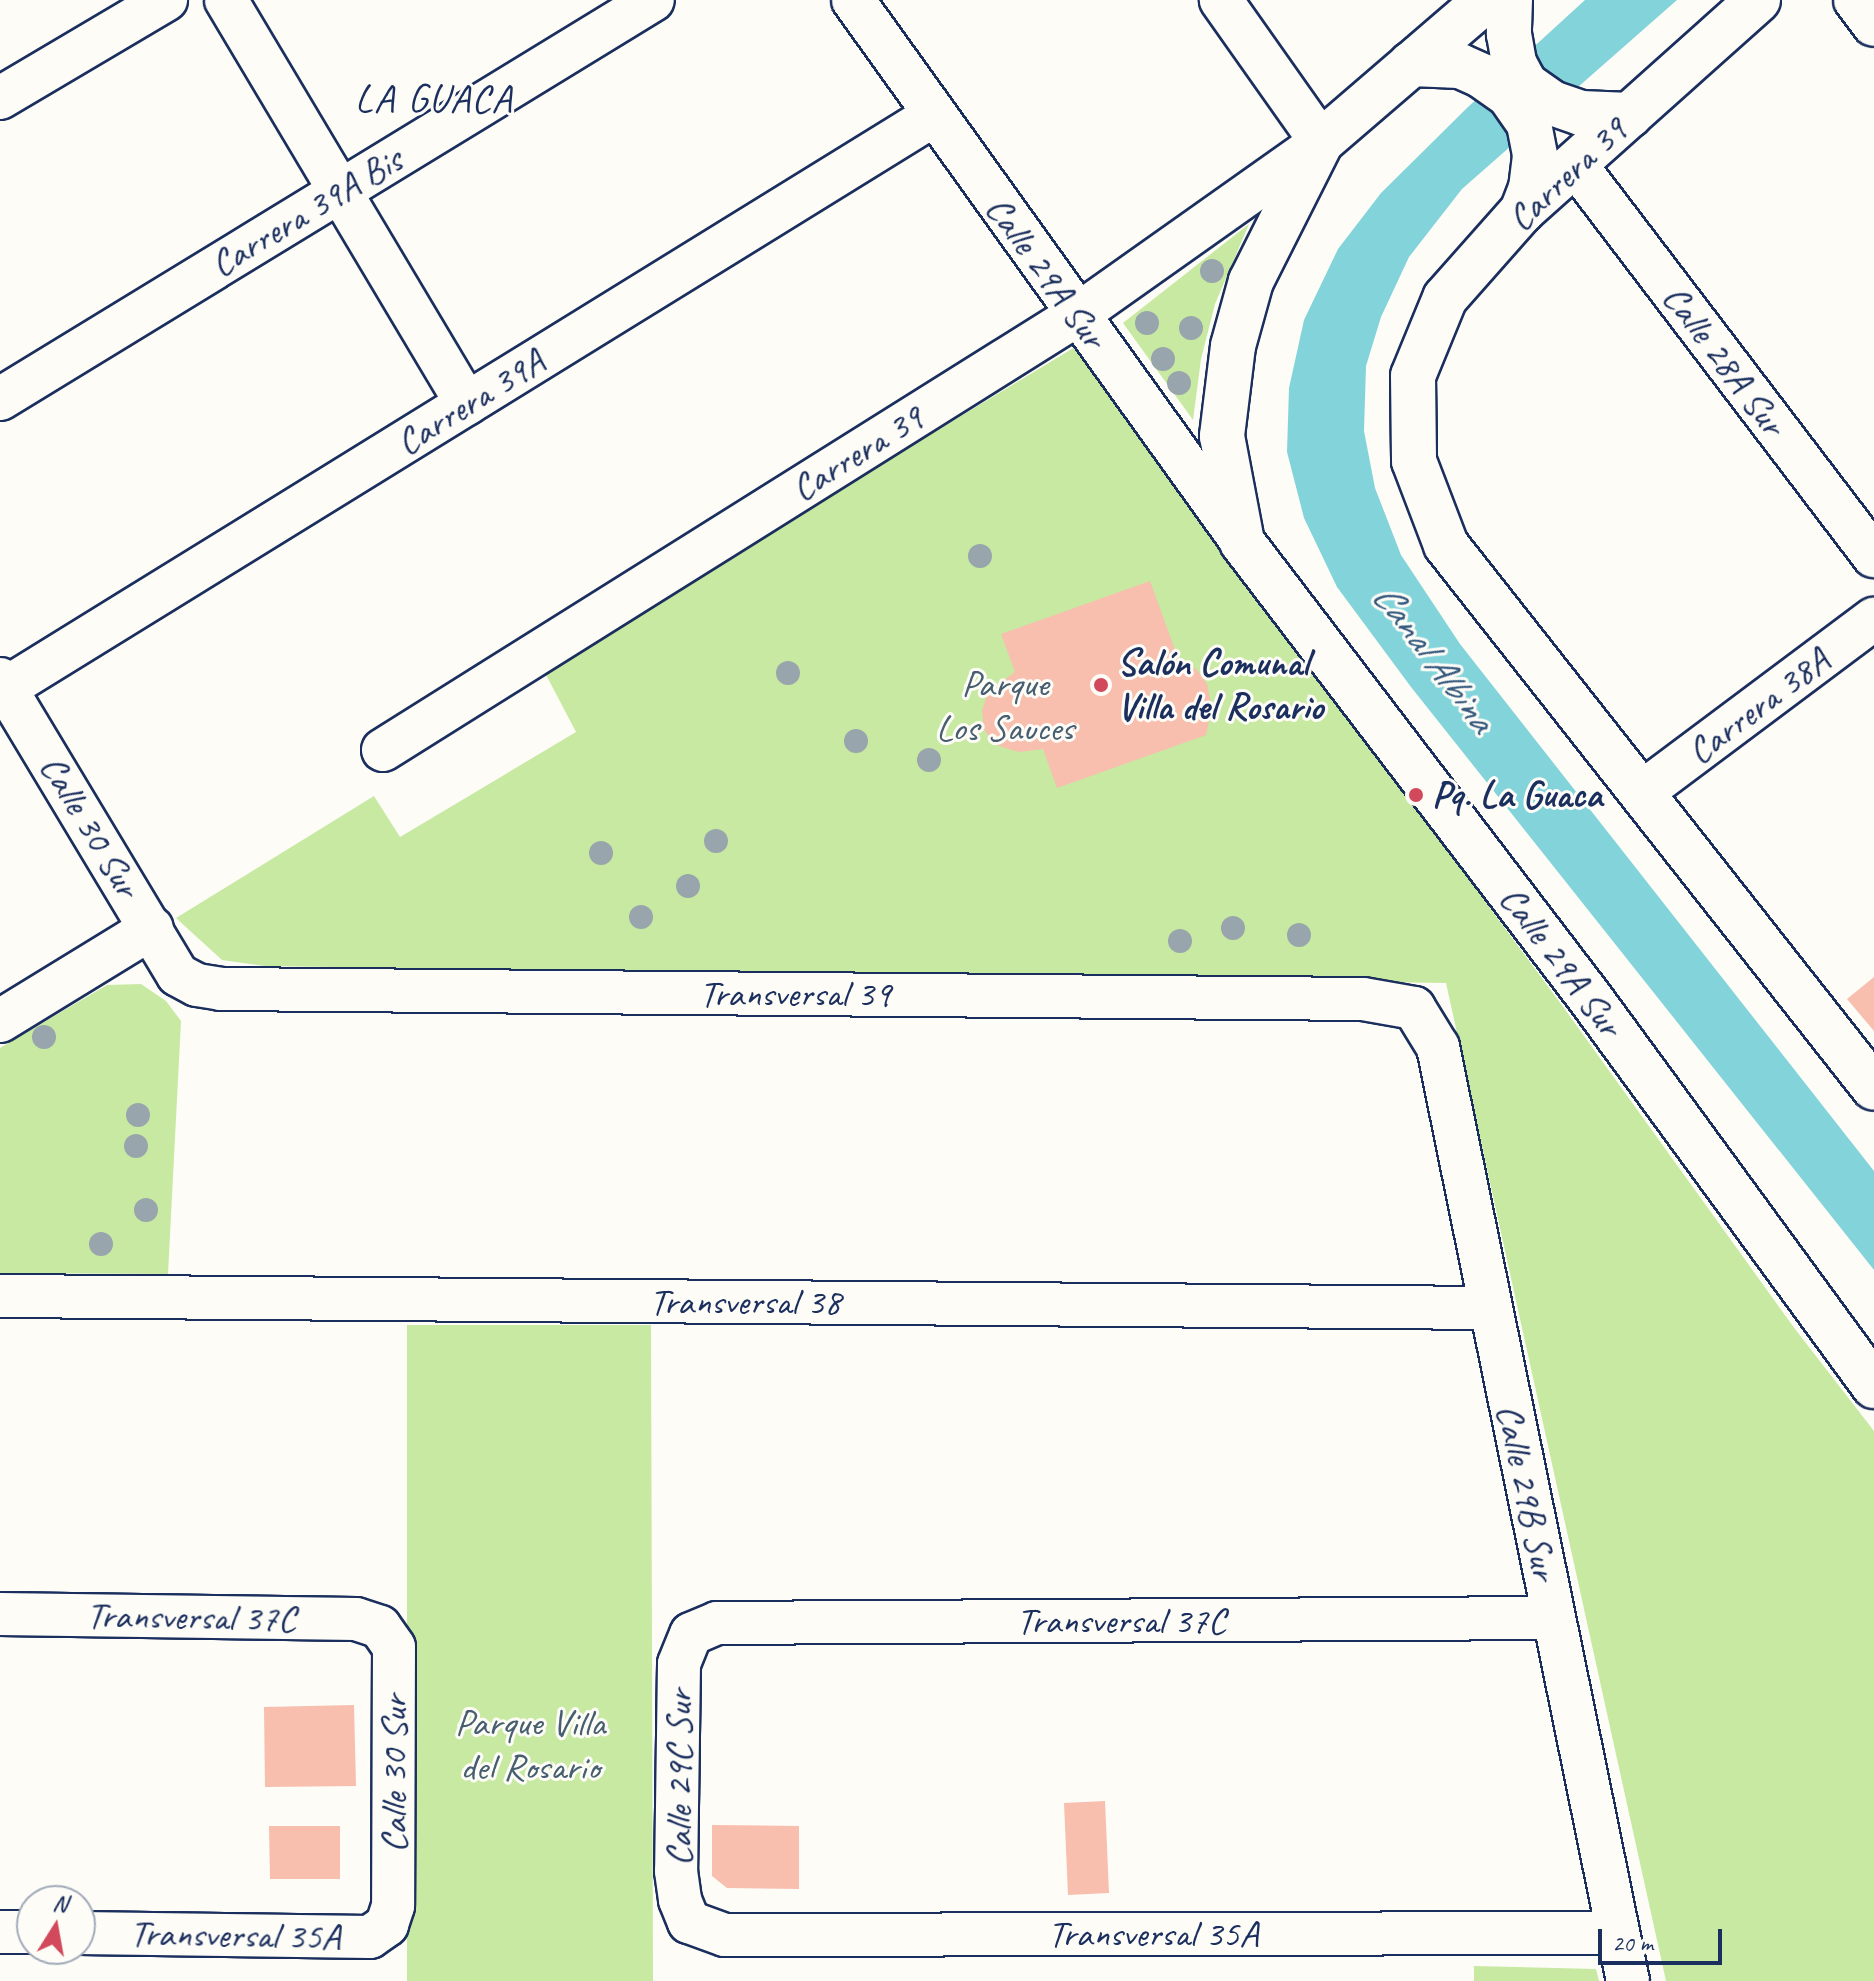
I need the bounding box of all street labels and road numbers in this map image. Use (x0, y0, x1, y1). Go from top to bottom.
street label: Carrera 39 (1498, 107, 1636, 241)
street label: Carrera 39A Bis (202, 137, 410, 287)
street label: Calle 29A Sur (976, 187, 1116, 357)
street label: Calle 28A Sur (1653, 276, 1795, 444)
street label: Carrera 39A (388, 339, 552, 465)
street label: Carrera 39 (783, 395, 931, 511)
street label: Carrera 38A (1678, 638, 1838, 774)
street label: Calle 30 Sur (30, 747, 150, 905)
street label: Calle 29A Sur (1490, 877, 1632, 1045)
street label: Transversal 39 (699, 971, 891, 1017)
street label: Transversal 38 (649, 1279, 841, 1325)
street label: Calle 29B Sur (1486, 1400, 1568, 1584)
street label: Transversal 37C (86, 1592, 296, 1642)
street label: Transversal 37C (1016, 1598, 1226, 1644)
street label: Calle 29C Sur (656, 1690, 702, 1866)
street label: Calle 30 Sur (371, 1695, 417, 1853)
street label: Transversal 35A (129, 1910, 341, 1960)
street label: Transversal 35A (1048, 1911, 1258, 1957)

